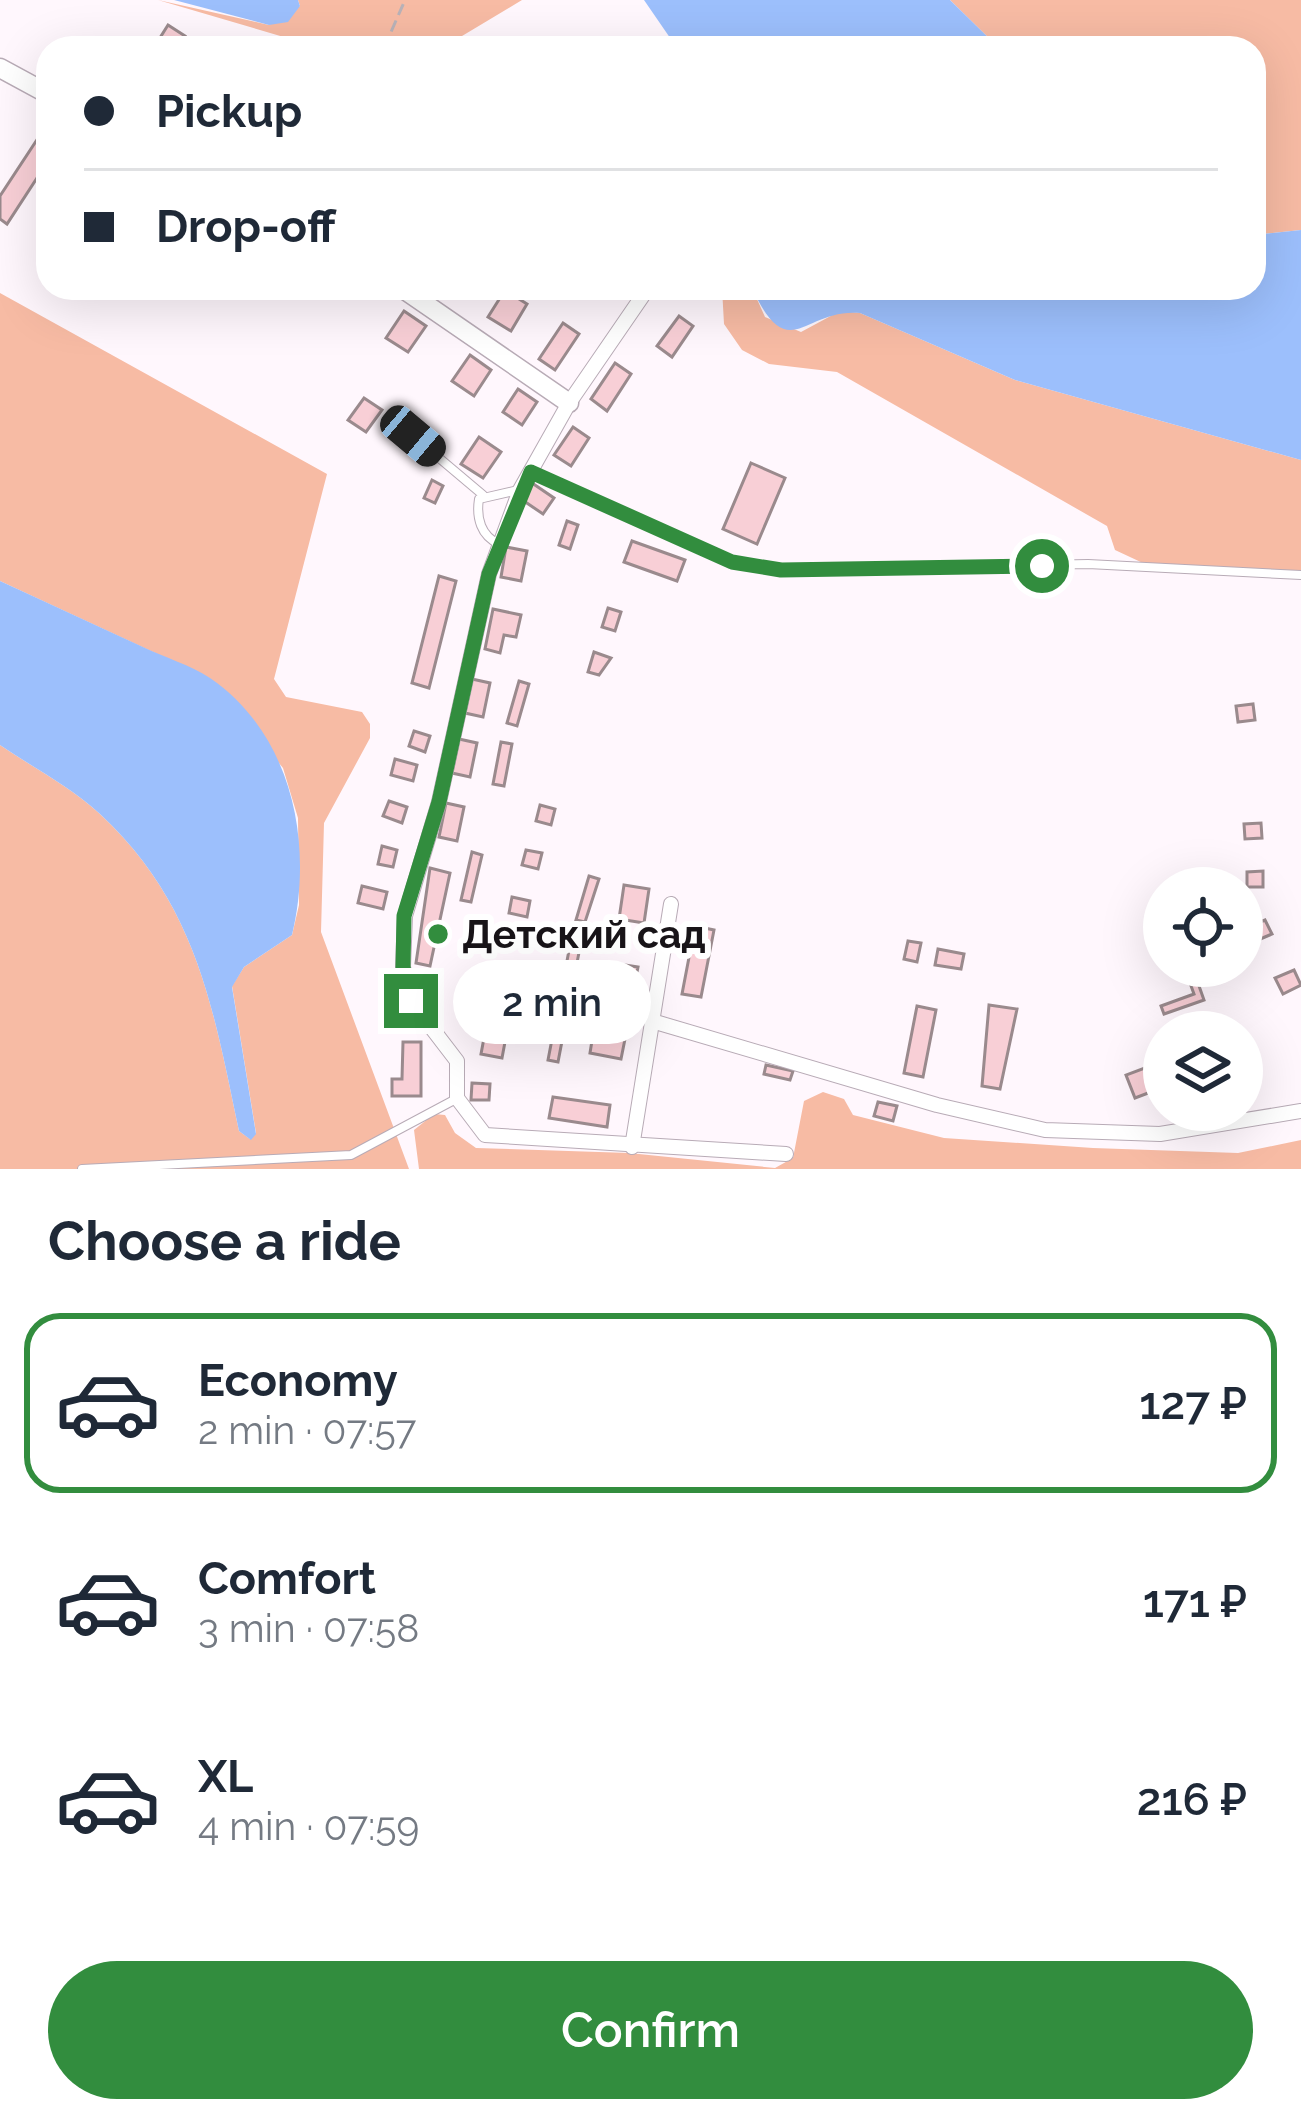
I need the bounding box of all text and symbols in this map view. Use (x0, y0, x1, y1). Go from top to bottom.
text: Pickup (156, 85, 302, 138)
text: Drop-off (156, 200, 336, 253)
car (374, 399, 452, 473)
route start (1015, 539, 1069, 593)
map controls (1143, 867, 1263, 1131)
button: locate (1143, 867, 1263, 987)
place label: Детский сад (462, 911, 706, 957)
marker: Детский сад (425, 921, 451, 947)
callout: 2 min (453, 959, 651, 1043)
route end (384, 974, 438, 1028)
text: 2 min (502, 979, 602, 1025)
button: layers (1143, 1011, 1263, 1131)
text: Choose a ride (48, 1209, 401, 1273)
icon: car (54, 1349, 162, 1457)
text: Economy (198, 1354, 398, 1407)
text: 127 ₽ (1139, 1377, 1247, 1430)
text: 2 min · 07:57 (198, 1407, 416, 1453)
icon: car (54, 1547, 162, 1655)
text: Comfort (198, 1552, 376, 1605)
text: 171 ₽ (1143, 1575, 1247, 1628)
text: 3 min · 07:58 (198, 1605, 419, 1651)
icon: car (54, 1745, 162, 1853)
text: XL (198, 1750, 253, 1803)
text: 216 ₽ (1137, 1773, 1247, 1826)
text: 4 min · 07:59 (198, 1803, 419, 1849)
button: Confirm (48, 1961, 1253, 2099)

